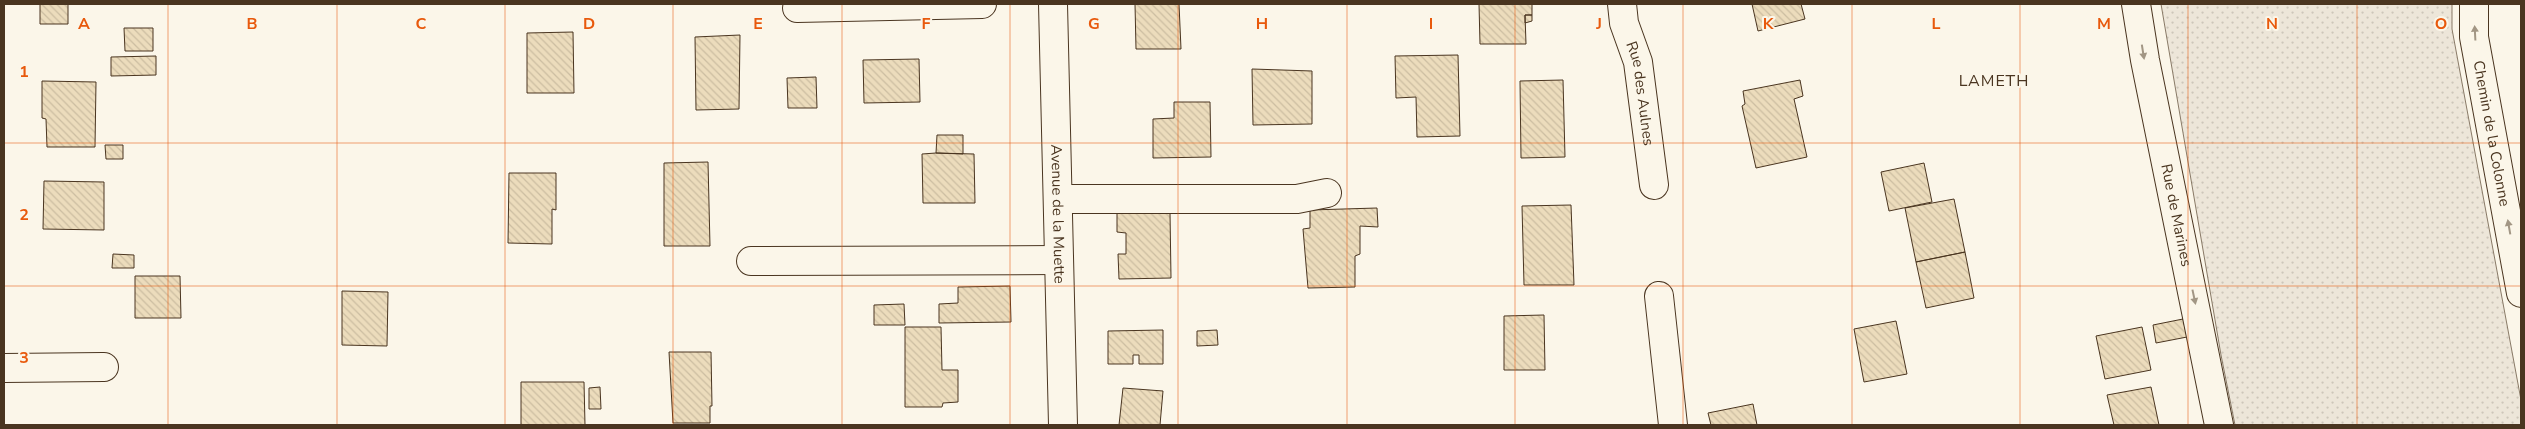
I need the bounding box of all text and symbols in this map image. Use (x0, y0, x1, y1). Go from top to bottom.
text: A (78, 13, 90, 35)
text: B (246, 13, 258, 35)
text: C (416, 13, 427, 35)
text: D (583, 13, 595, 35)
text: E (753, 13, 763, 35)
text: F (922, 13, 931, 35)
text: G (1088, 13, 1100, 35)
text: H (1256, 13, 1268, 35)
text: I (1429, 13, 1433, 35)
text: J (1595, 13, 1602, 35)
text: K (1763, 13, 1775, 35)
text: L (1932, 13, 1941, 35)
text: M (2097, 13, 2111, 35)
text: N (2266, 13, 2278, 35)
text: O (2435, 13, 2447, 35)
one-way arrow (2470, 25, 2478, 41)
street label: Rue des Aulnes (1621, 39, 1659, 147)
one-way arrow (2140, 44, 2148, 60)
street label: Chemin de la Colonne (2469, 59, 2515, 208)
text: 1 (19, 61, 29, 83)
district label: LAMETH (1959, 70, 2029, 92)
street label: Avenue de la Muette (1046, 144, 1070, 284)
street label: Rue de Marines (2156, 162, 2197, 268)
text: 2 (19, 204, 29, 226)
one-way arrow (2505, 219, 2513, 235)
one-way arrow (2190, 289, 2198, 304)
text: 3 (19, 347, 29, 369)

